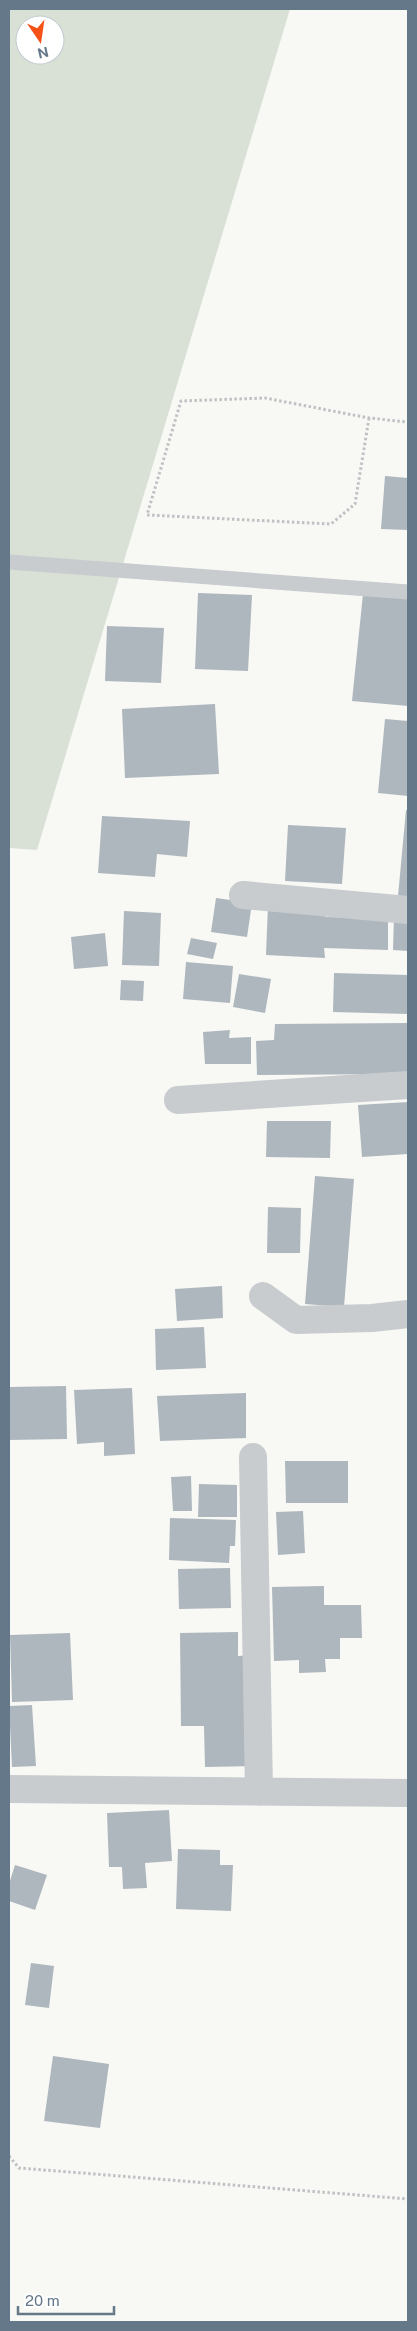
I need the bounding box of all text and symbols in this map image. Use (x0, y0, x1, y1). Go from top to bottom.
north arrow (15, 15, 65, 65)
text: N (36, 44, 50, 62)
scale bar (18, 2284, 114, 2316)
text: 20 m (25, 2292, 60, 2309)

